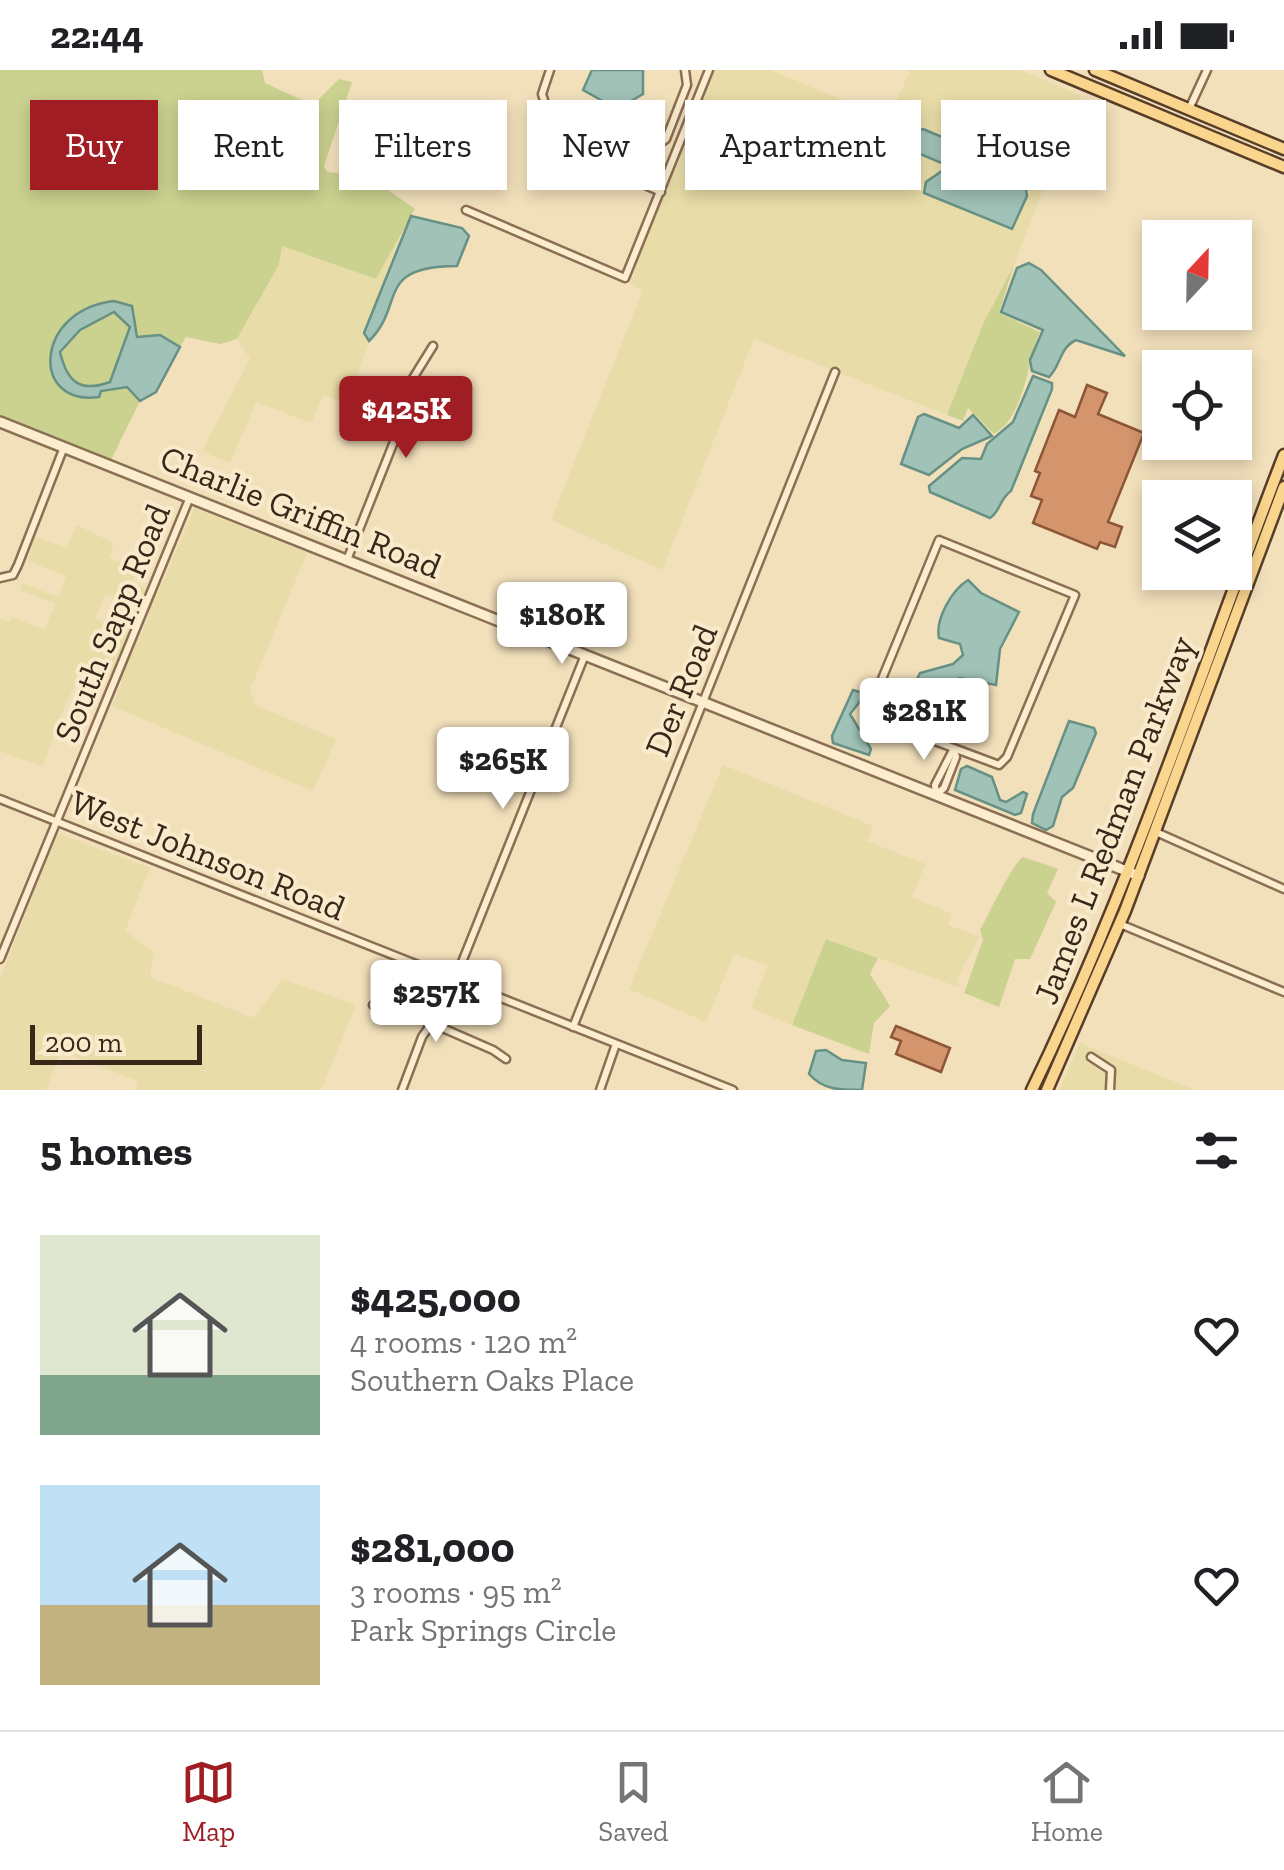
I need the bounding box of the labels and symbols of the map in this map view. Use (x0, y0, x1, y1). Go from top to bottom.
north arrow (1142, 220, 1252, 330)
pin: $425K (336, 376, 476, 461)
street label: Charlie Griffin Road (154, 436, 448, 588)
street label: South Sapp Road (45, 498, 179, 748)
pin: $180K (492, 582, 632, 667)
street label: Der Road (636, 618, 726, 762)
street label: James L Redman Parkway (1024, 630, 1204, 1010)
pin: $281K (854, 678, 994, 763)
pin: $265K (433, 727, 573, 812)
street label: West Johnson Road (65, 781, 351, 929)
pin: $257K (366, 960, 506, 1045)
scale bar (30, 1020, 202, 1064)

